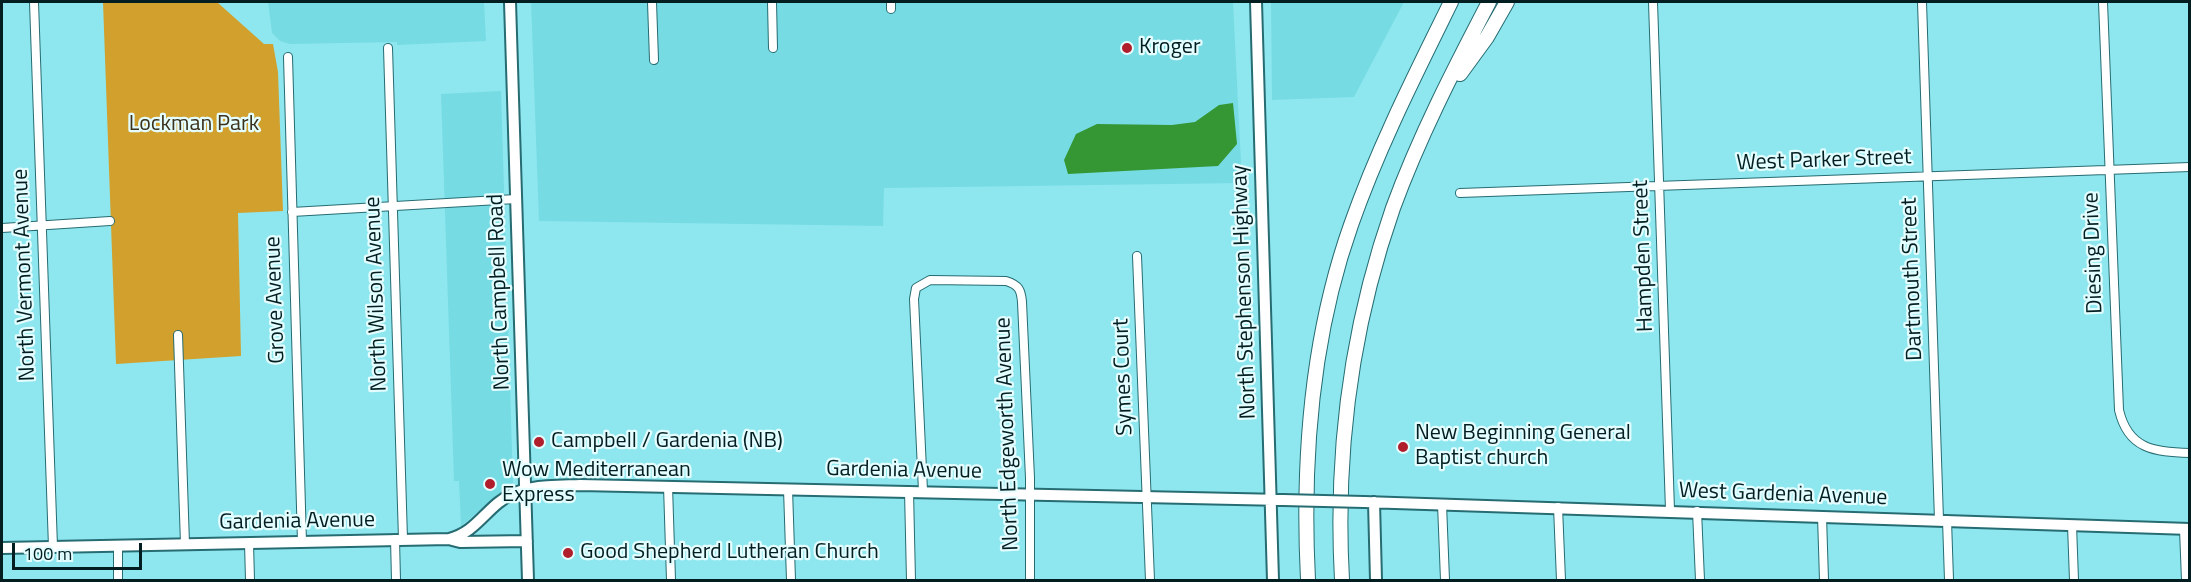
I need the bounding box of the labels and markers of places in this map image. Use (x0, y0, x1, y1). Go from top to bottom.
place label: Kroger (1139, 35, 1200, 61)
marker: Kroger (1120, 41, 1134, 55)
place label: New Beginning General Baptist church (1415, 421, 1631, 472)
place label: Campbell / Gardenia (NB) (551, 429, 783, 455)
marker: Campbell / Gardenia (NB) (532, 435, 546, 449)
marker: New Beginning General Baptist church (1396, 440, 1410, 454)
place label: Wow Mediterranean Express (502, 458, 691, 510)
marker: Wow Mediterranean Express (483, 477, 497, 491)
place label: Good Shepherd Lutheran Church (580, 540, 879, 566)
marker: Good Shepherd Lutheran Church (561, 546, 575, 560)

